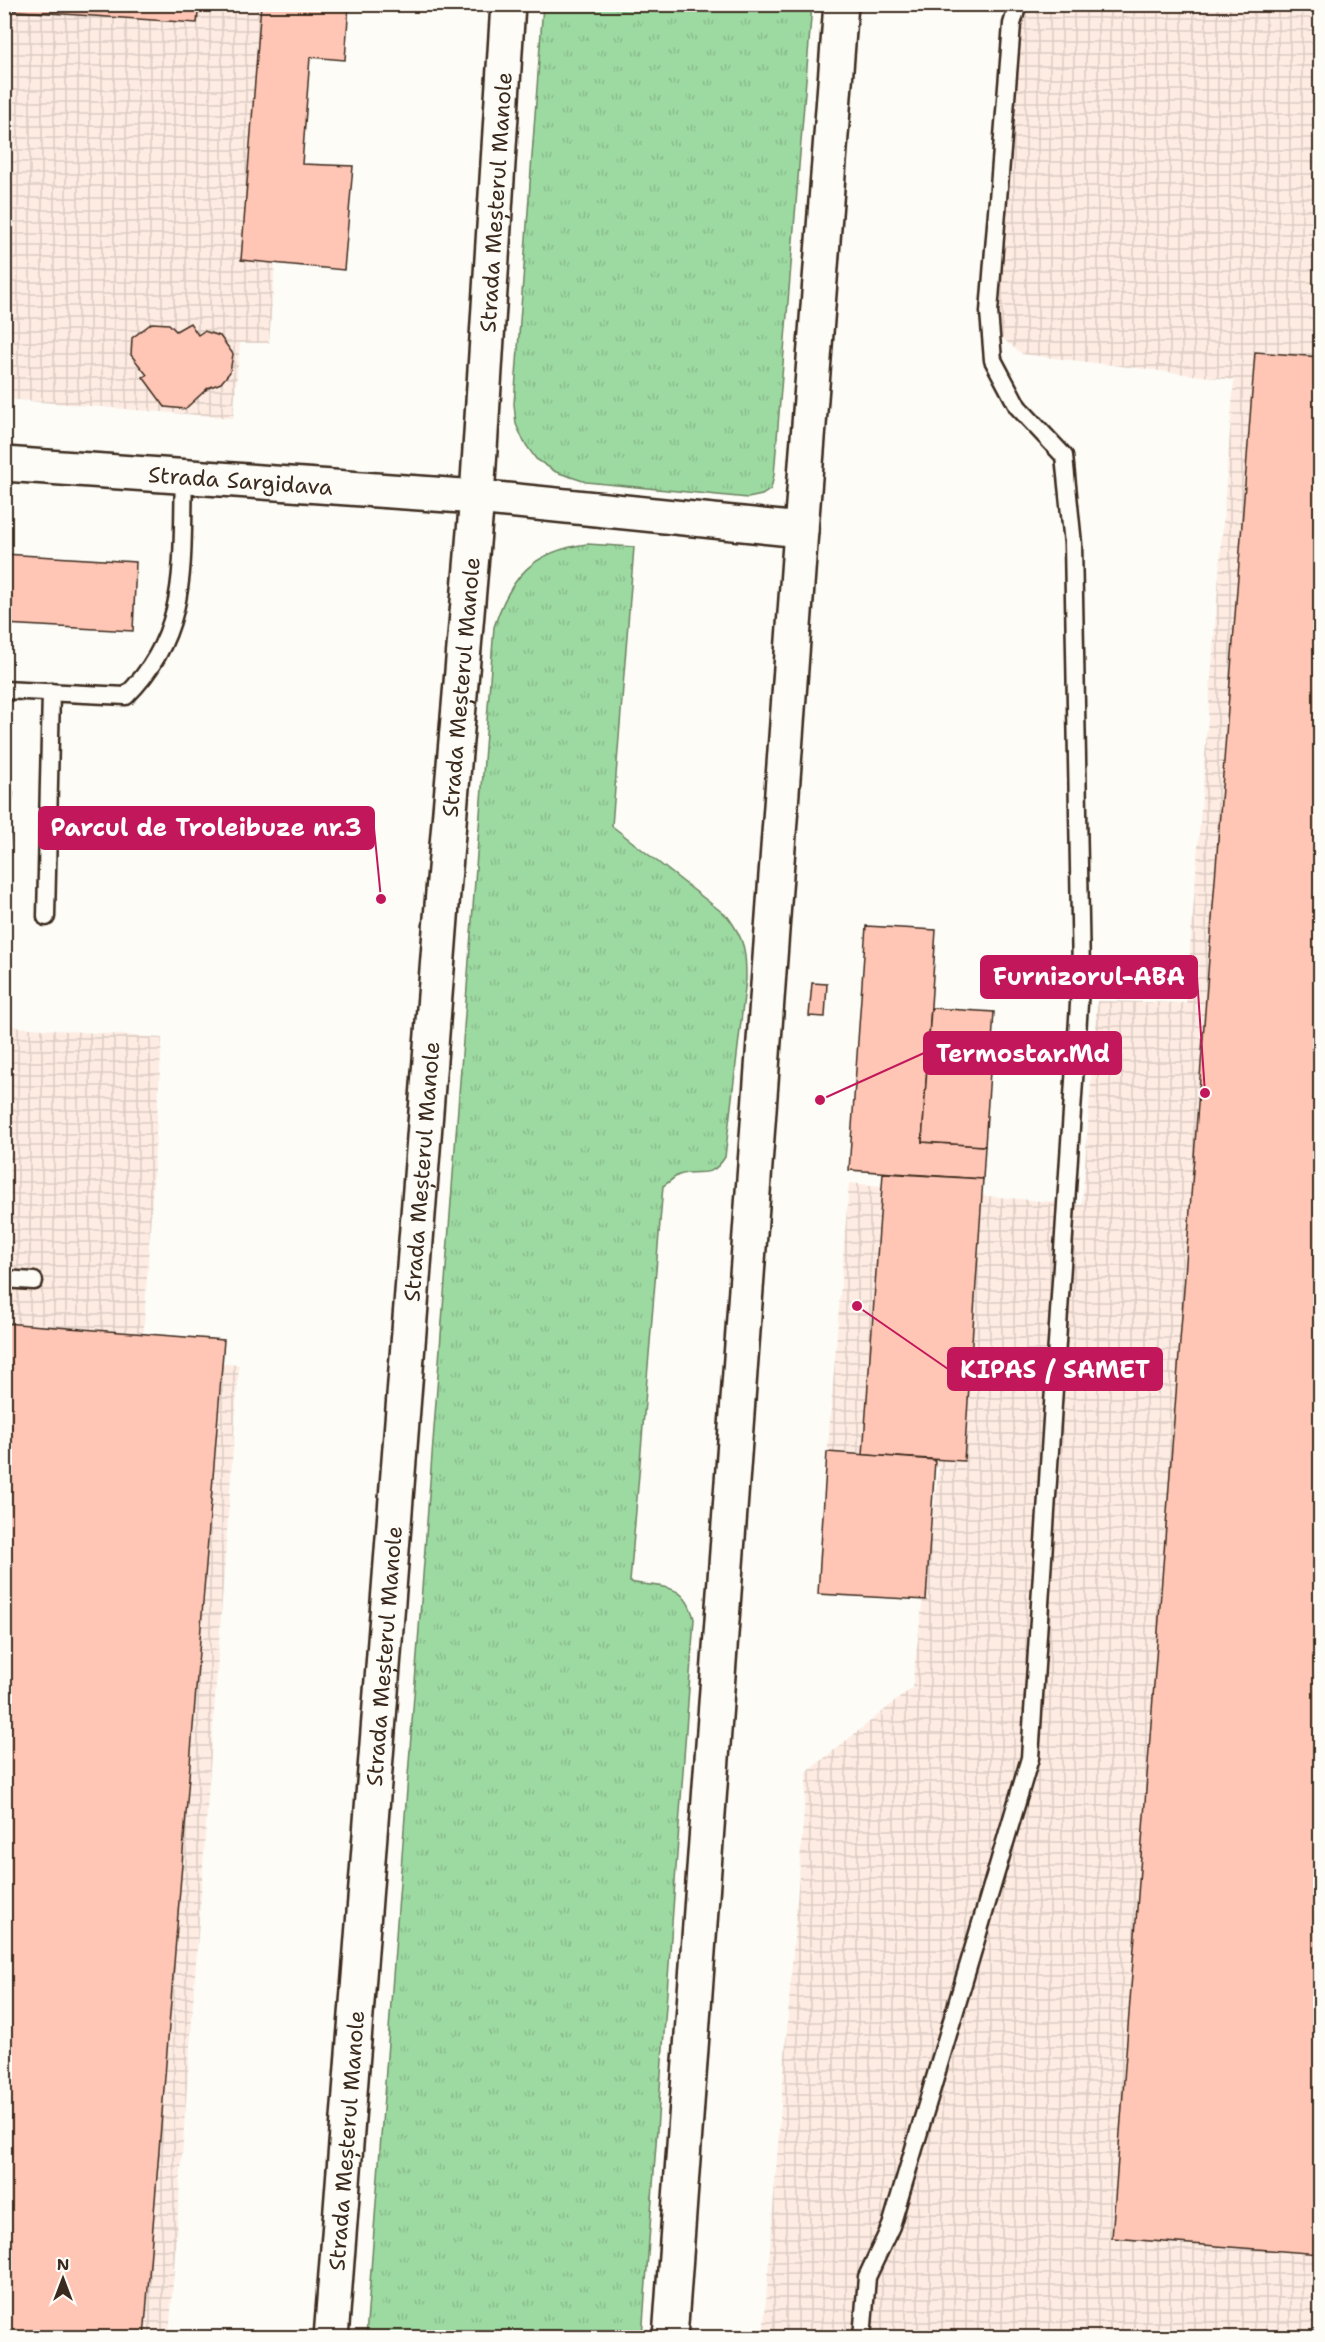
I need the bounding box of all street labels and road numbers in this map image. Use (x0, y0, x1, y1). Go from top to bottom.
street label: Strada Meșterul Manole (473, 71, 518, 333)
street label: Strada Sargidava (147, 460, 334, 501)
street label: Strada Meșterul Manole (435, 556, 486, 818)
street label: Strada Meșterul Manole (397, 1040, 446, 1303)
street label: Strada Meșterul Manole (359, 1525, 408, 1787)
street label: Strada Meșterul Manole (322, 2009, 371, 2272)

